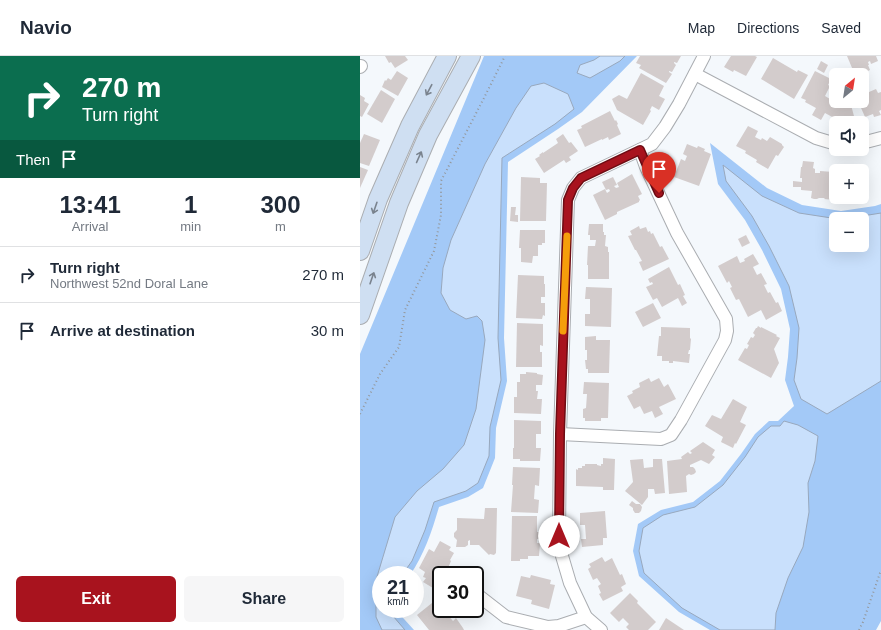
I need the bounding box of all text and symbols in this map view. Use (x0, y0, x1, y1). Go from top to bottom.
text: Navio (20, 17, 72, 38)
text: Map (688, 20, 715, 36)
text: Directions (737, 20, 799, 36)
text: Saved (821, 20, 861, 36)
north arrow (829, 68, 869, 108)
map controls (829, 68, 869, 252)
icon: right (16, 72, 68, 124)
text: 270 m (82, 72, 161, 103)
one-way arrow (425, 84, 432, 96)
text: Turn right (82, 105, 158, 125)
button: sound (829, 116, 869, 156)
icon: arrive (58, 148, 80, 170)
text: Then (16, 151, 50, 168)
one-way arrow (416, 151, 423, 163)
pin (642, 152, 676, 193)
icon: arrive (648, 158, 670, 180)
button: + (829, 164, 869, 204)
text: 13:41 (59, 191, 121, 218)
text: 1 (184, 191, 197, 218)
text: 300 (261, 191, 301, 218)
one-way arrow (370, 202, 378, 214)
button: − (829, 212, 869, 252)
text: Arrival (72, 219, 109, 234)
text: min (180, 219, 201, 234)
text: m (275, 219, 286, 234)
text: Turn right (50, 259, 120, 276)
icon: right (16, 264, 38, 286)
text: 270 m (302, 266, 344, 283)
one-way arrow (369, 272, 377, 284)
text: Northwest 52nd Doral Lane (50, 276, 208, 291)
icon: arrive (16, 320, 38, 342)
text: Arrive at destination (50, 322, 195, 339)
text: 30 m (311, 322, 344, 339)
position arrow (538, 515, 580, 557)
speed limit sign: 30 (432, 566, 484, 618)
button: Exit (16, 576, 176, 622)
button: Share (184, 576, 344, 622)
text: 21 (387, 576, 409, 598)
text: km/h (387, 596, 409, 607)

